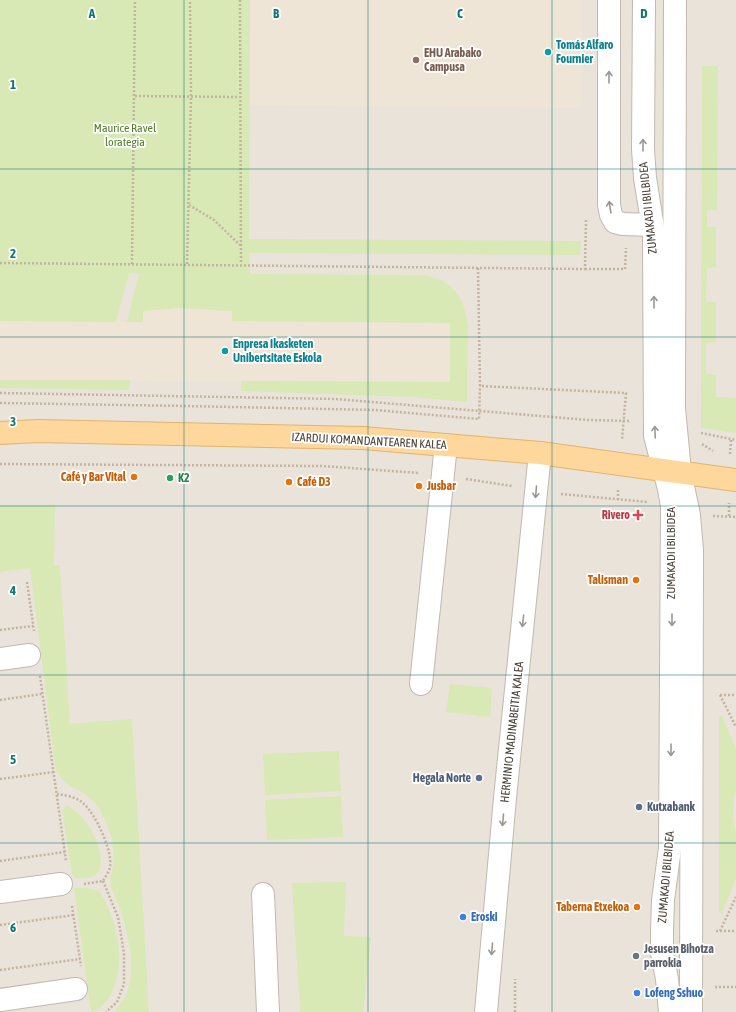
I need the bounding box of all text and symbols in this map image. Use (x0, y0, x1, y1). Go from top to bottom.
text: A (88, 6, 96, 21)
text: B (273, 6, 280, 21)
text: C (457, 6, 463, 21)
text: D (640, 6, 648, 21)
place label: Tomás Alfaro Fournier (556, 38, 614, 66)
place label: EHU Arabako Campusa (424, 46, 482, 74)
marker: Tomás Alfaro Fournier (543, 47, 553, 57)
marker: EHU Arabako Campusa (411, 55, 421, 65)
one-way arrow (605, 71, 613, 84)
text: 1 (10, 77, 16, 92)
park label: Maurice Ravel lorategia (94, 121, 157, 149)
one-way arrow (639, 139, 647, 152)
street label: ZUMAKADI IBILBIDEA (636, 161, 660, 255)
one-way arrow (606, 201, 614, 214)
text: 2 (10, 246, 16, 261)
one-way arrow (650, 296, 658, 309)
place label: Enpresa Ikasketen Unibertsitate Eskola (233, 337, 322, 365)
marker: Enpresa Ikasketen Unibertsitate Eskola (220, 346, 230, 356)
text: 3 (10, 414, 16, 429)
one-way arrow (651, 426, 659, 439)
street label: IZARDUI KOMANDANTEAREN KALEA (291, 430, 447, 452)
place label: Café y Bar Vital (61, 470, 127, 484)
place label: K2 (178, 471, 190, 485)
marker: Café y Bar Vital (129, 472, 139, 482)
marker: K2 (165, 473, 175, 483)
place label: Café D3 (297, 475, 331, 489)
marker: Café D3 (284, 477, 294, 487)
place label: Jusbar (426, 479, 456, 493)
marker: Jusbar (414, 481, 424, 491)
one-way arrow (533, 485, 540, 498)
street label: ZUMAKADI IBILBIDEA (664, 507, 678, 599)
place label: Rivero (602, 508, 630, 522)
marker: Rivero (633, 510, 643, 520)
place label: Talisman (588, 573, 628, 587)
marker: Talisman (631, 575, 641, 585)
text: 4 (9, 583, 16, 598)
one-way arrow (668, 613, 676, 626)
one-way arrow (519, 614, 527, 627)
street label: HERMINIO MADINABEITIA KALEA (498, 661, 526, 803)
one-way arrow (667, 743, 675, 756)
text: 5 (10, 752, 16, 767)
place label: Hegala Norte (413, 771, 472, 785)
marker: Hegala Norte (474, 773, 484, 783)
place label: Kutxabank (647, 800, 696, 814)
marker: Kutxabank (634, 802, 644, 812)
one-way arrow (499, 813, 506, 826)
street label: ZUMAKADI IBILBIDEA (655, 830, 677, 924)
place label: Taberna Etxekoa (556, 900, 629, 914)
marker: Taberna Etxekoa (632, 902, 642, 912)
place label: Eroski (471, 910, 498, 924)
marker: Eroski (458, 912, 468, 922)
text: 6 (10, 920, 16, 935)
one-way arrow (488, 942, 495, 955)
place label: Jesusen Bihotza parrokia (643, 942, 714, 970)
marker: Jesusen Bihotza parrokia (631, 951, 641, 961)
place label: Lofeng Sshuo (645, 986, 704, 1000)
marker: Lofeng Sshuo (632, 988, 642, 998)

